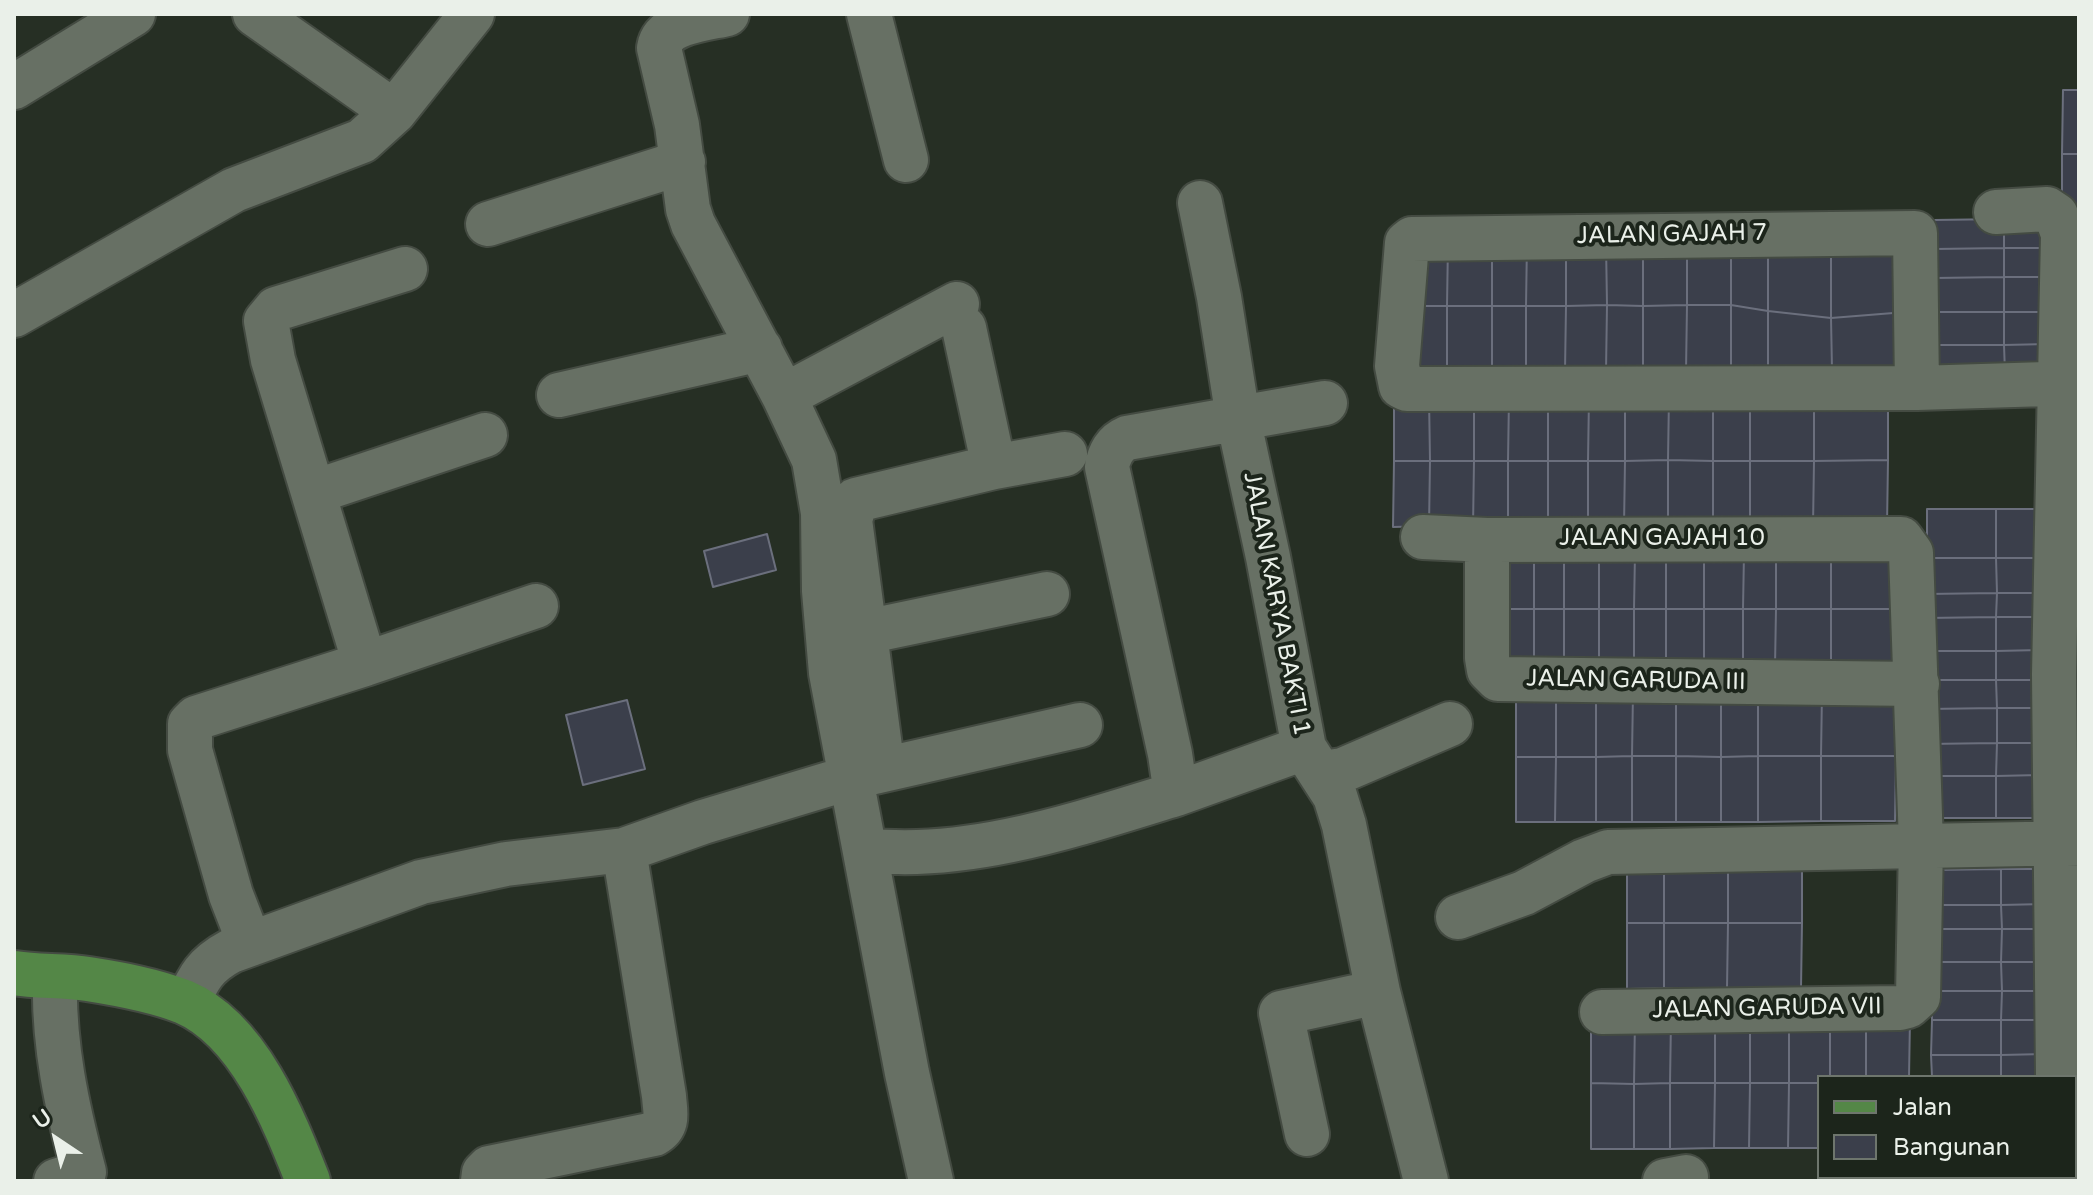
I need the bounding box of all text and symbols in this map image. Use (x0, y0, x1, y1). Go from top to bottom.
street label: JALAN GAJAH 7 (1577, 219, 1767, 251)
street label: JALAN KARYA BAKTI 1 (1236, 470, 1316, 738)
street label: JALAN GAJAH 10 (1559, 525, 1765, 553)
street label: JALAN GARUDA III (1526, 665, 1746, 697)
street label: JALAN GARUDA VII (1652, 993, 1882, 1025)
legend (1817, 1075, 2077, 1179)
text: Jalan (1893, 1093, 1952, 1122)
north arrow (16, 1099, 96, 1179)
text: U (28, 1104, 57, 1135)
text: Bangunan (1893, 1133, 2010, 1162)

